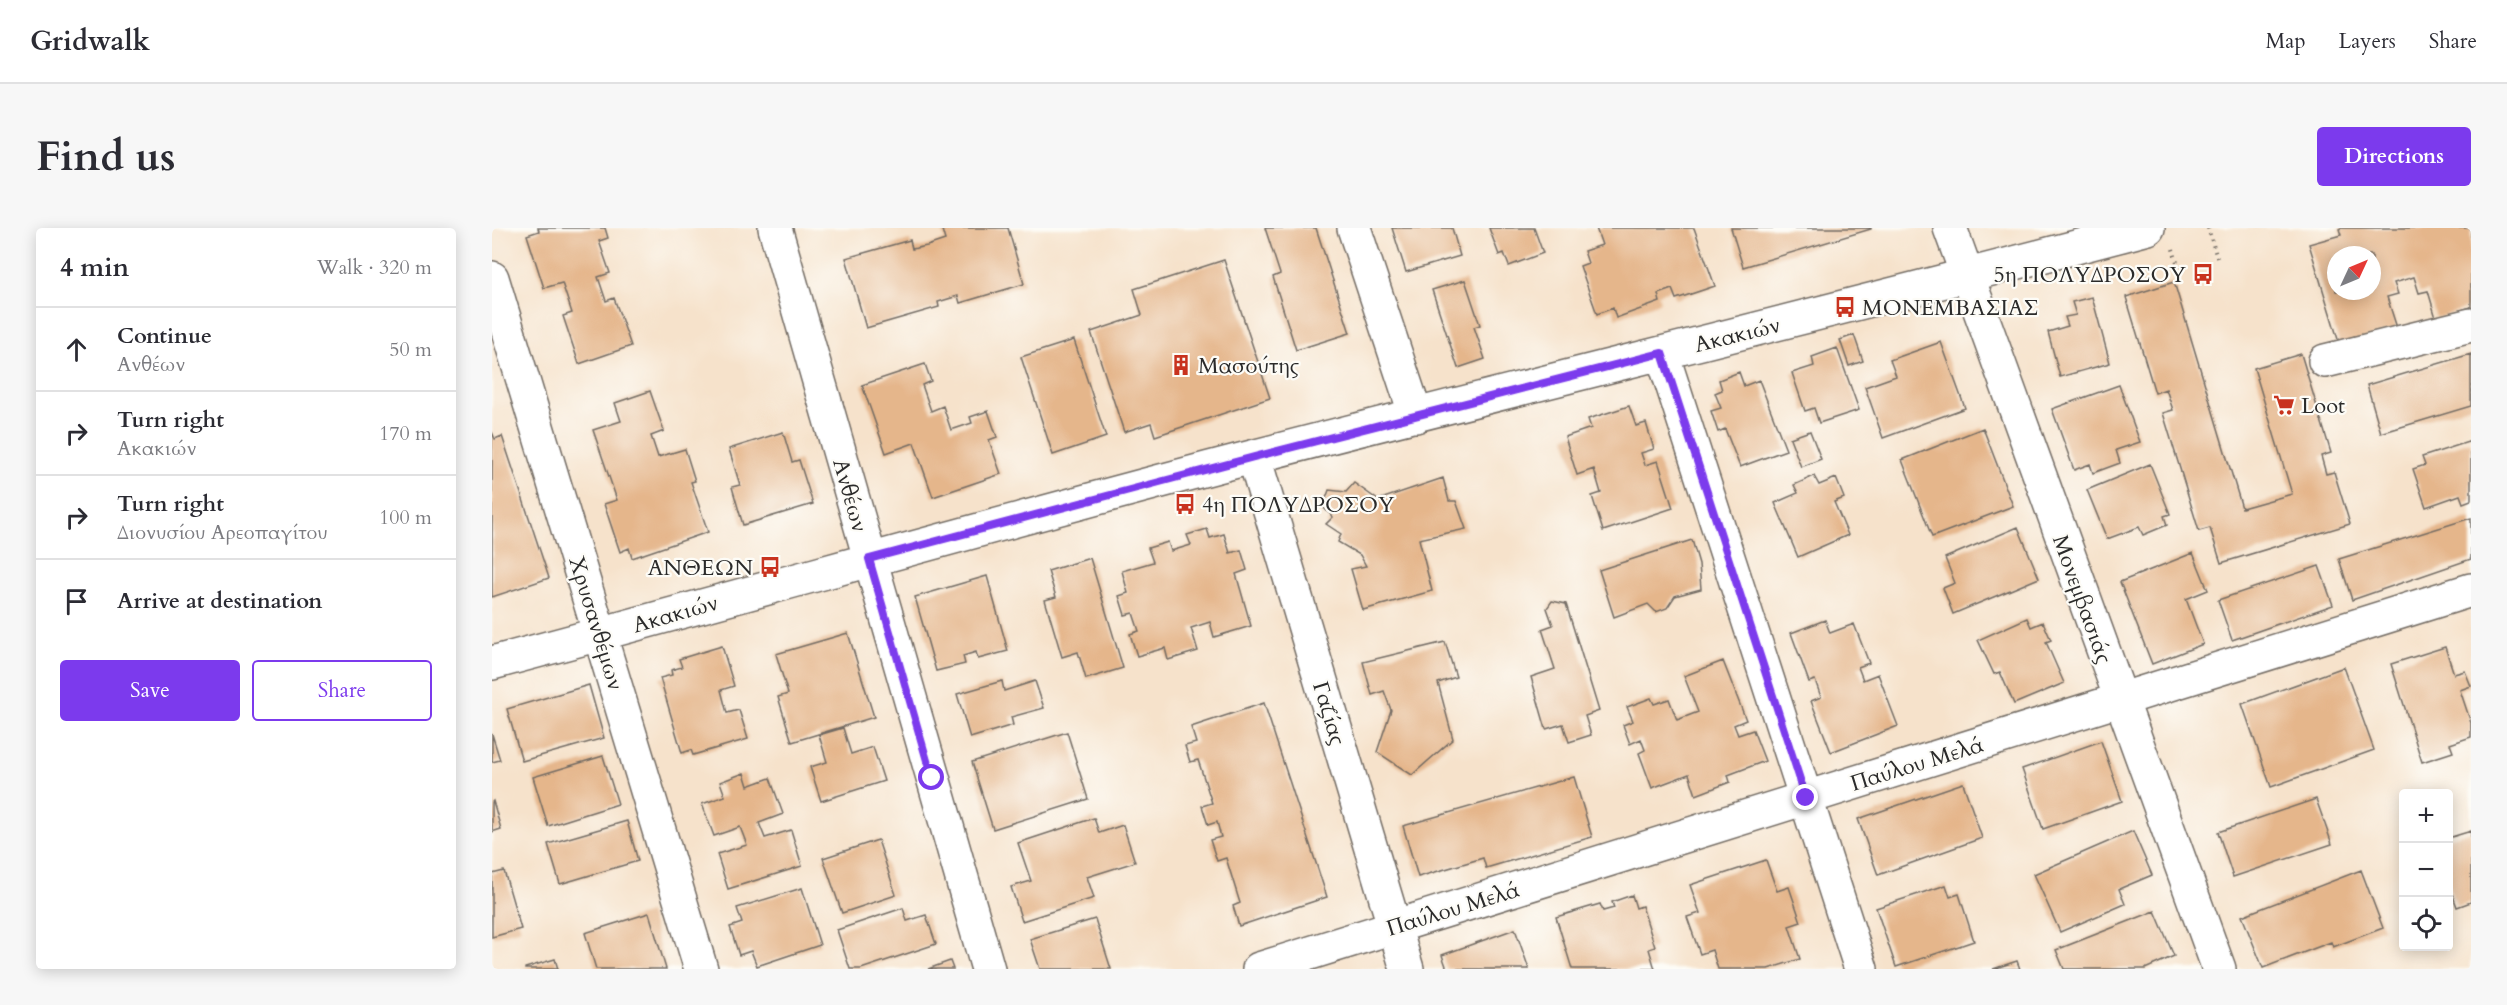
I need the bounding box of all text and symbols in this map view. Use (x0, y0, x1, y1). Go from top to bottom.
text: Gridwalk (30, 22, 150, 60)
text: Map (2266, 27, 2306, 56)
text: Layers (2339, 27, 2396, 56)
text: Share (2429, 27, 2477, 56)
button: Directions (2317, 127, 2471, 186)
text: Find us (36, 128, 176, 185)
north arrow (2327, 246, 2381, 300)
text: 4 min (60, 250, 129, 285)
text: Walk · 320 m (317, 254, 432, 281)
place label: 5η ΠΟΛΥΔΡΟΣΟΥ (1994, 260, 2187, 290)
bus stop icon: 5η ΠΟΛΥΔΡΟΣΟΥ (2191, 262, 2215, 286)
place label: ΜΟΝΕΜΒΑΣΙΑΣ (1862, 293, 2039, 323)
bus stop icon: ΜΟΝΕΜΒΑΣΙΑΣ (1833, 295, 1857, 319)
street label: Ακακιών (1691, 310, 1783, 360)
text: Continue (117, 321, 212, 351)
icon: ahead (60, 333, 93, 366)
text: 50 m (389, 336, 432, 363)
text: Ανθέων (117, 351, 185, 378)
place label: Μασούτης (1198, 351, 1299, 381)
building icon: Μασούτης (1169, 353, 1193, 377)
place label: Loot (2301, 391, 2345, 421)
supermarket icon: Loot (2272, 393, 2296, 417)
text: Turn right (117, 405, 224, 435)
icon: right (60, 417, 93, 450)
text: 170 m (379, 420, 432, 447)
text: Ακακιών (117, 435, 196, 462)
street label: Ανθέων (825, 455, 875, 536)
text: Turn right (117, 489, 224, 519)
place label: 4η ΠΟΛΥΔΡΟΣΟΥ (1202, 490, 1395, 520)
bus stop icon: 4η ΠΟΛΥΔΡΟΣΟΥ (1173, 492, 1197, 516)
icon: right (60, 501, 93, 534)
text: 100 m (379, 504, 432, 531)
text: Διονυσίου Αρεοπαγίτου (117, 519, 328, 546)
street label: Μονεμβασιάς (2045, 531, 2119, 668)
street label: Χρυσανθέμων (561, 553, 631, 694)
place label: ΑΝΘΕΩΝ (648, 553, 753, 583)
bus stop icon: ΑΝΘΕΩΝ (758, 555, 782, 579)
icon: arrive (60, 585, 93, 618)
text: Arrive at destination (117, 586, 322, 616)
street label: Ακακιών (629, 587, 722, 640)
button: Save (60, 660, 240, 721)
button: Share (252, 660, 432, 721)
street label: Γαζίας (1305, 678, 1353, 749)
street label: Παύλου Μελά (1847, 729, 1988, 799)
route start (918, 764, 944, 790)
route end (1792, 784, 1818, 810)
map controls (2399, 789, 2453, 951)
button: + (2399, 789, 2453, 843)
button: − (2399, 843, 2453, 897)
street label: Παύλου Μελά (1383, 874, 1524, 944)
button: locate (2399, 897, 2453, 951)

